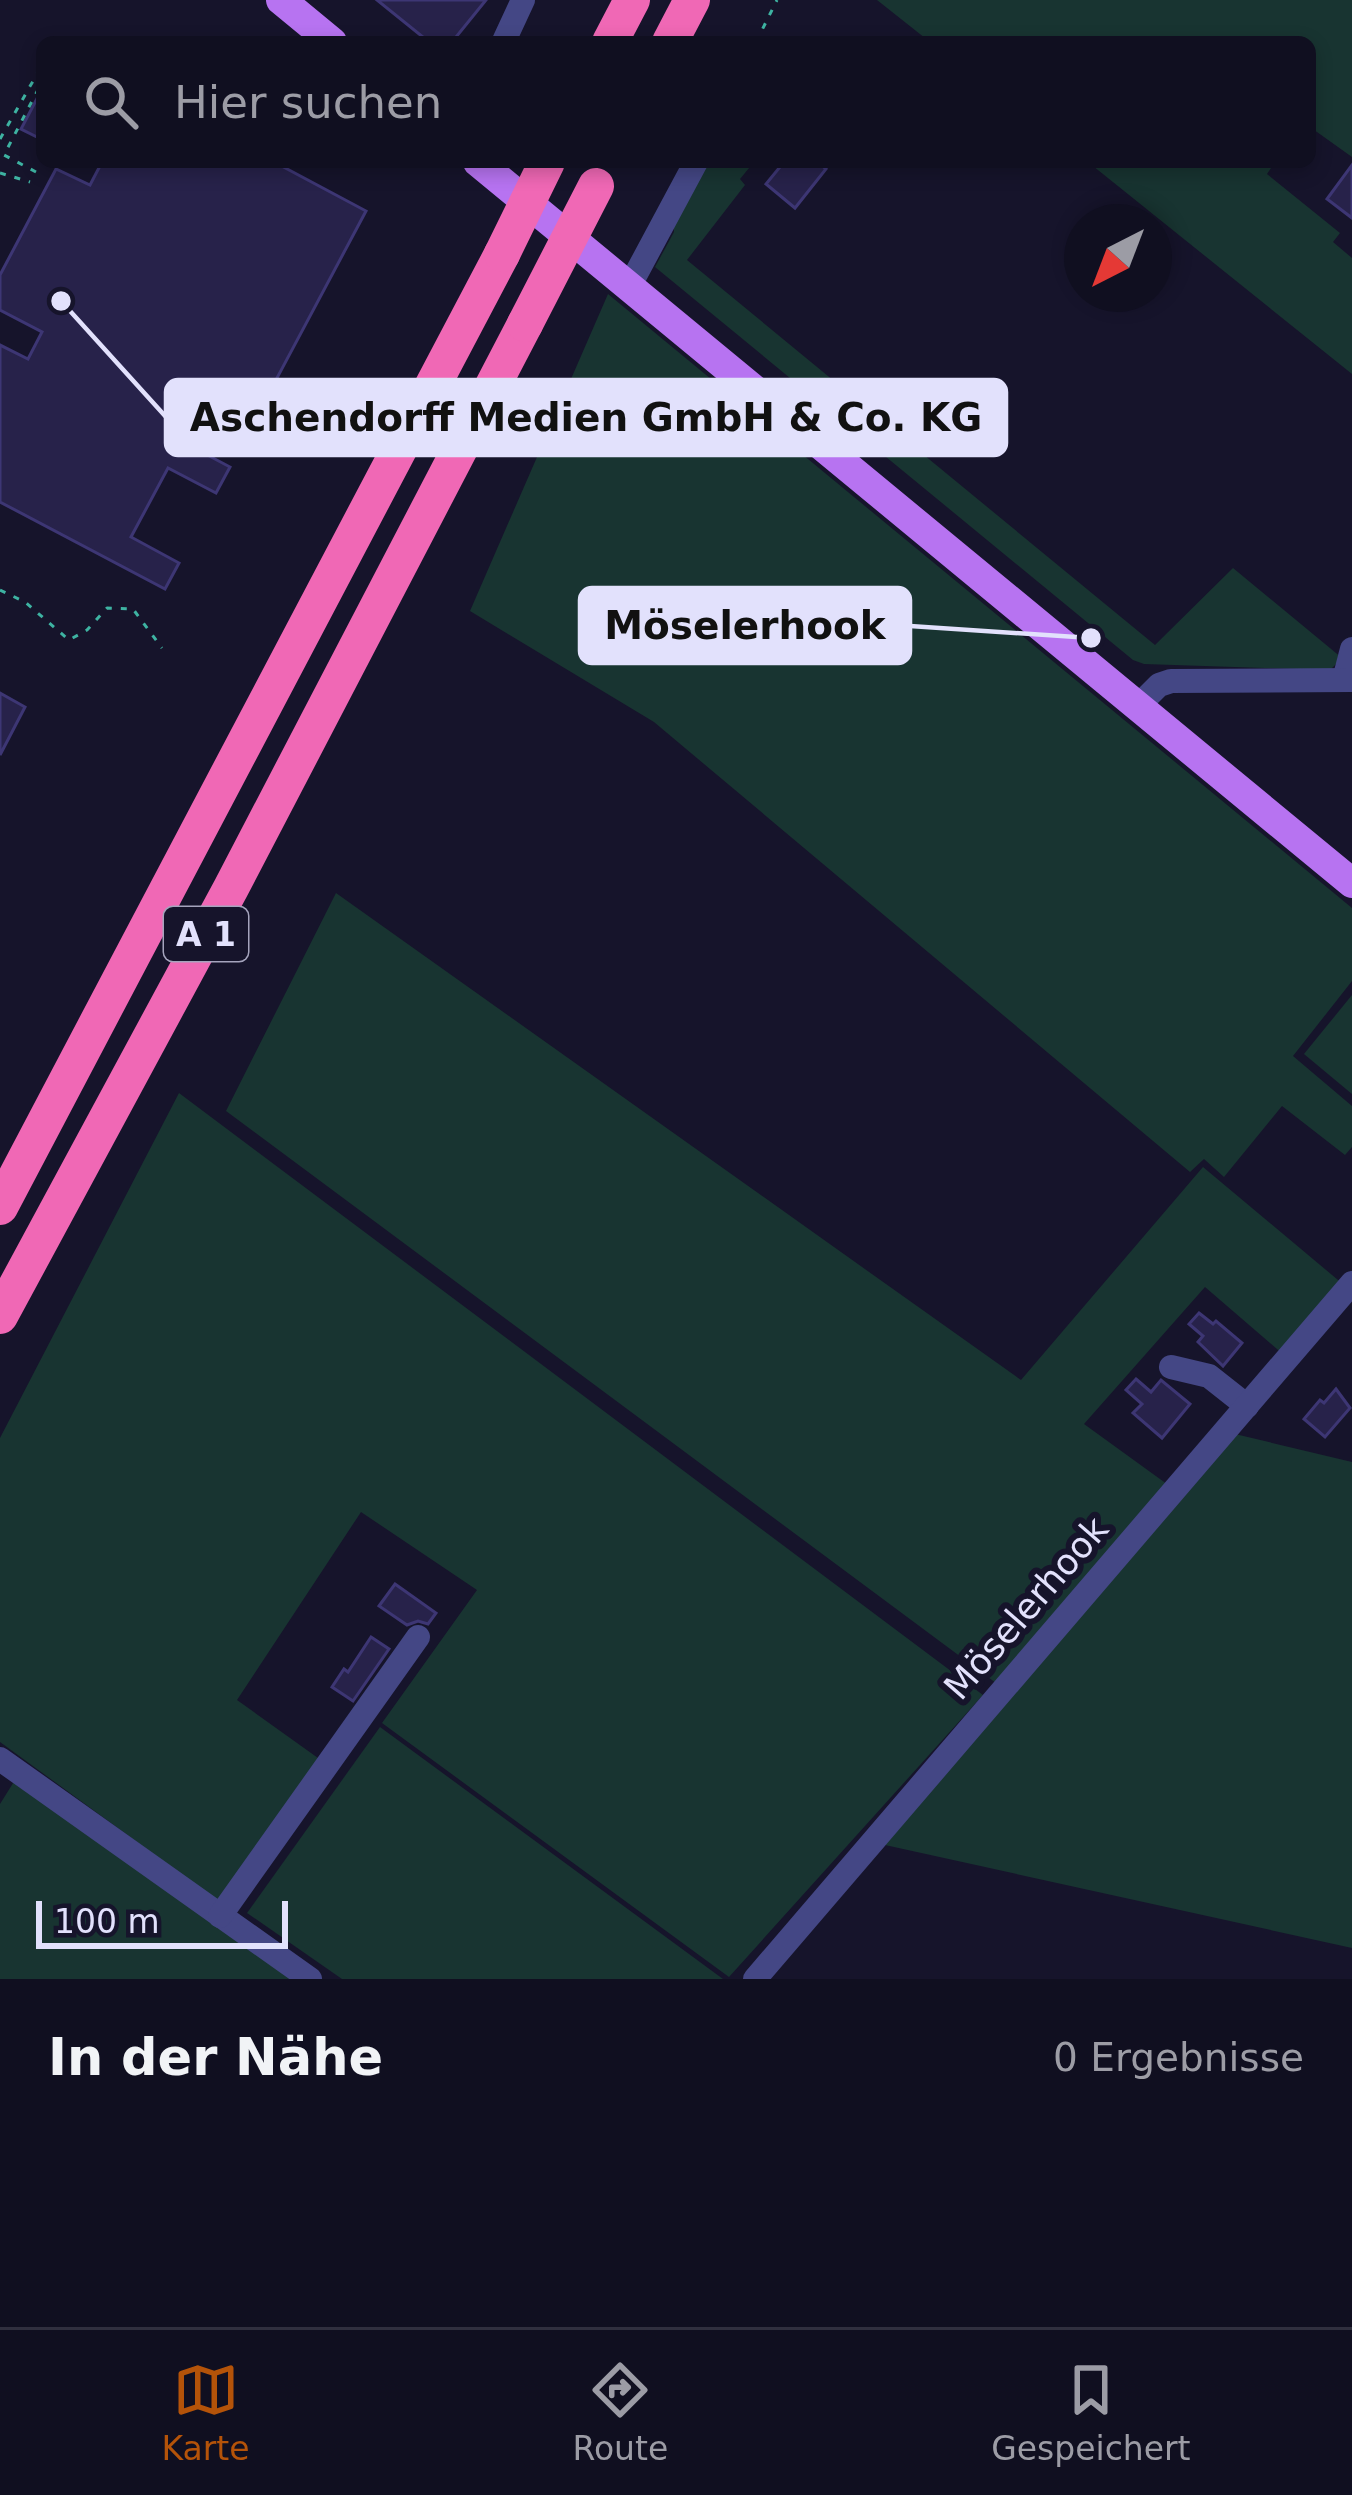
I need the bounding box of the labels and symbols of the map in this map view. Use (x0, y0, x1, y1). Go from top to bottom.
north arrow (1064, 204, 1172, 312)
callout: Aschendorff Medien GmbH & Co. KG (166, 380, 1006, 455)
text: Aschendorff Medien GmbH & Co. KG (190, 395, 982, 440)
callout: Möselerhook (580, 588, 910, 663)
text: Möselerhook (604, 603, 887, 648)
road number: A 1 (164, 907, 248, 961)
street label: Möselerhook (936, 1508, 1116, 1707)
scale bar (36, 1895, 288, 1948)

